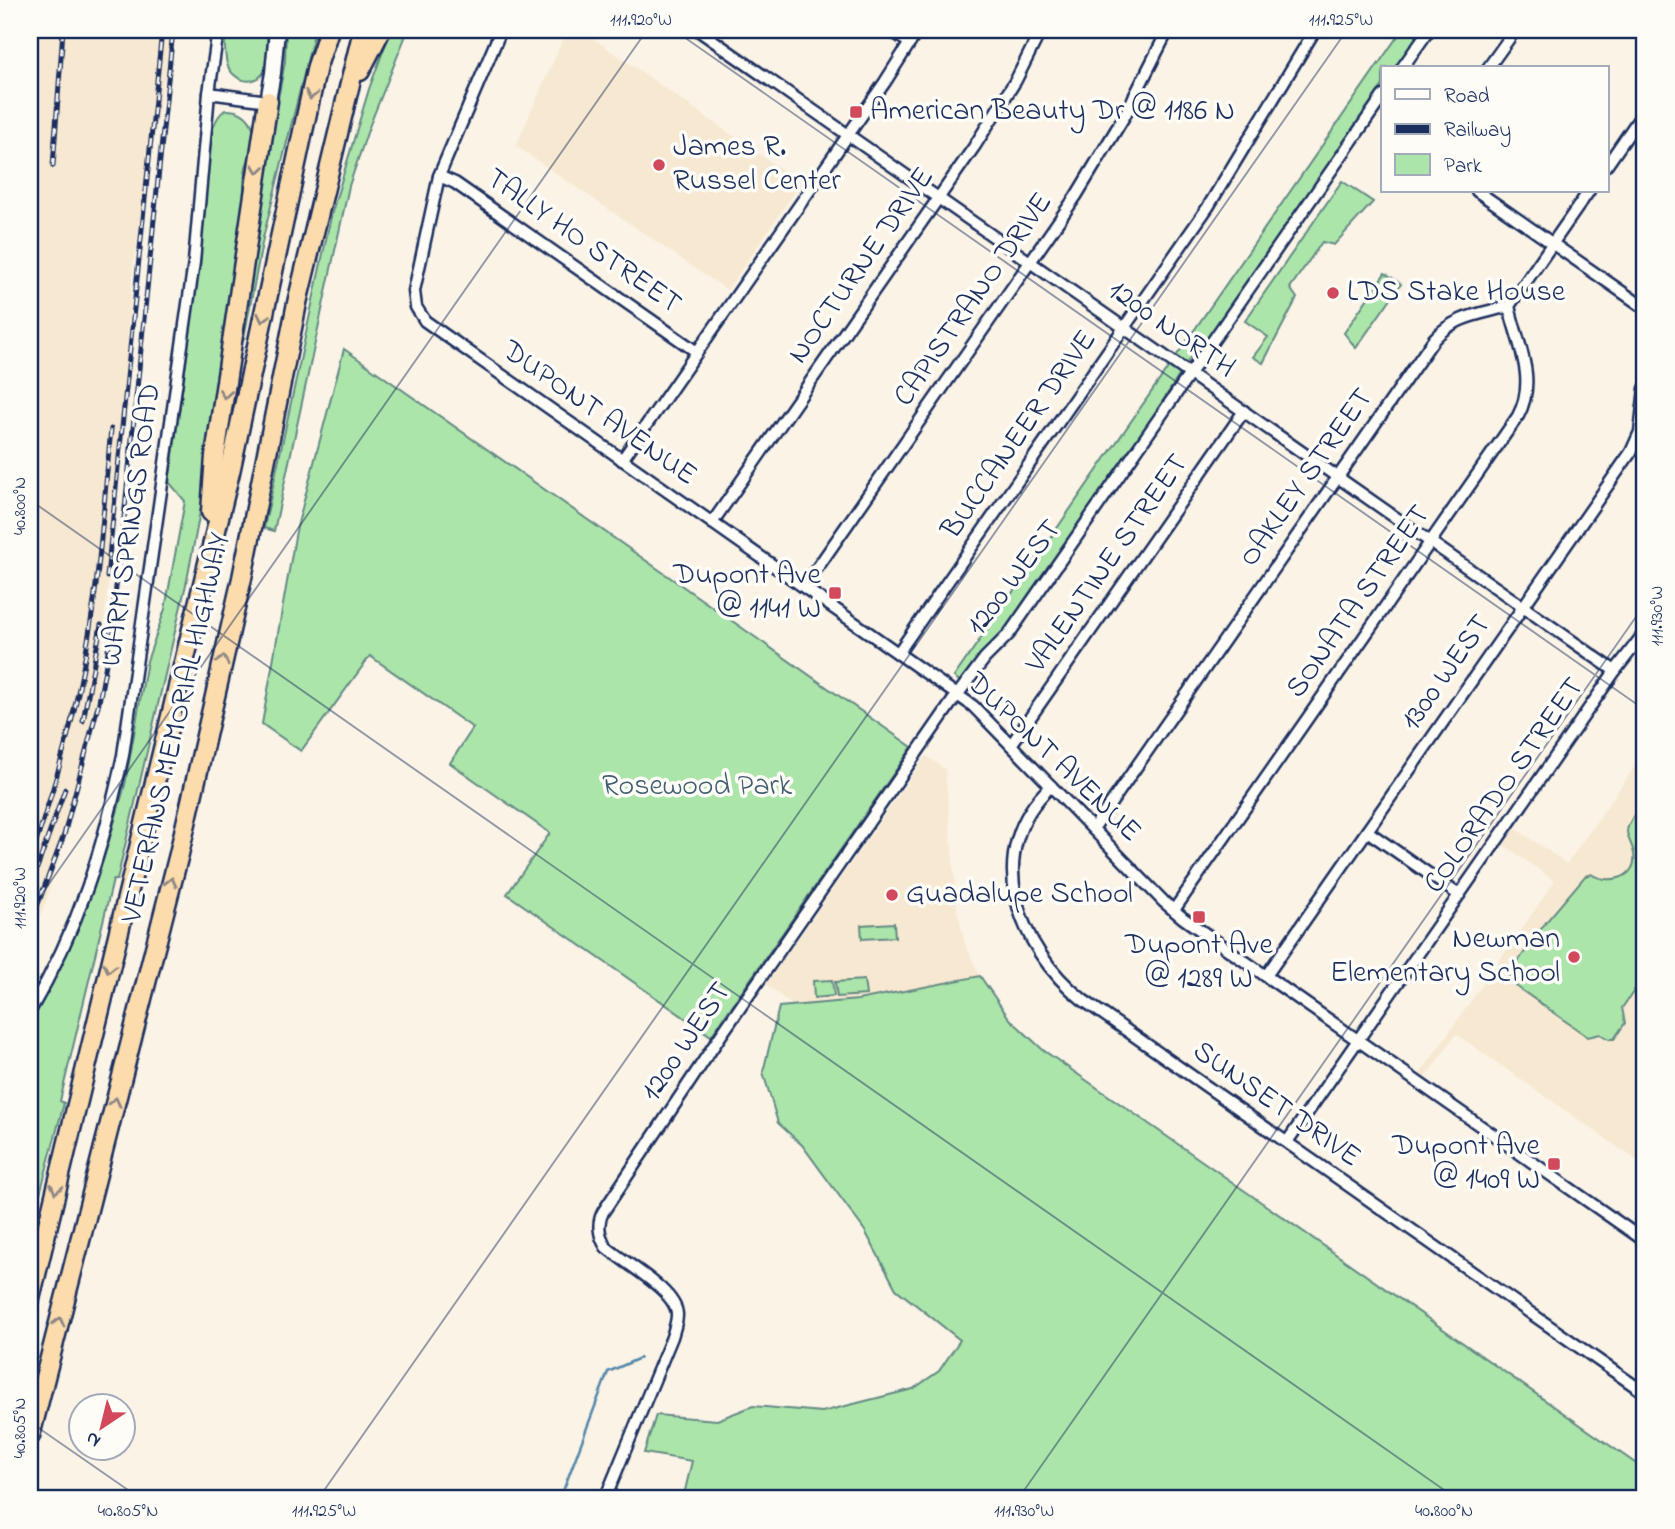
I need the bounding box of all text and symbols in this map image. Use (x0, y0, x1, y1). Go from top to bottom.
text: 111.920°W (610, 8, 672, 34)
text: 111.925°W (1309, 8, 1373, 34)
legend (1381, 66, 1608, 192)
text: Road (1444, 82, 1490, 112)
one-way arrow (305, 89, 319, 101)
place label: American Beauty Dr @ 1186 N (870, 90, 1235, 134)
marker: American Beauty Dr @ 1186 N (848, 104, 864, 120)
text: Railway (1444, 116, 1511, 148)
place label: James R. Russel Center (673, 126, 841, 204)
text: Park (1444, 152, 1483, 182)
marker: James R. Russel Center (651, 157, 667, 173)
street label: TALLY HO STREET (476, 158, 690, 326)
street label: NOCTURNE DRIVE (778, 159, 946, 373)
one-way arrow (251, 163, 266, 174)
street label: CAPISTRANO DRIVE (884, 184, 1064, 416)
street label: 1200 NORTH (1098, 270, 1244, 390)
place label: LDS Stake House (1347, 271, 1566, 315)
marker: LDS Stake House (1325, 285, 1341, 301)
one-way arrow (257, 312, 271, 324)
street label: BUCCANEER DRIVE (931, 321, 1109, 549)
street label: DUPONT AVENUE (492, 330, 706, 498)
street label: OAKLEY STREET (1229, 379, 1385, 577)
street label: WARM SPRINGS ROAD (90, 381, 174, 669)
one-way arrow (218, 388, 233, 400)
street label: VALENTINE STREET (1015, 445, 1200, 683)
text: 40.800°N (8, 477, 34, 535)
street label: SONATA STREET (1276, 496, 1442, 708)
street label: 1200 WEST (957, 511, 1073, 645)
street label: VETERANS MEMORIAL HIGHWAY (110, 528, 243, 928)
place label: Dupont Ave @ 1141 W (672, 554, 822, 632)
marker: Dupont Ave @ 1141 W (827, 585, 843, 601)
text: 111.930°W (1645, 586, 1671, 646)
street label: 1300 WEST (1391, 606, 1503, 740)
one-way arrow (215, 654, 229, 666)
street label: DUPONT AVENUE (955, 662, 1151, 853)
street label: COLORADO STREET (1414, 669, 1596, 903)
park label: Rosewood Park (602, 765, 793, 809)
text: 111.920°W (8, 867, 34, 929)
place label: Guadalupe School (906, 873, 1133, 917)
one-way arrow (163, 876, 178, 888)
marker: Guadalupe School (884, 887, 900, 903)
marker: Dupont Ave @ 1289 W (1191, 909, 1207, 925)
place label: Newman Elementary School (1330, 918, 1560, 996)
place label: Dupont Ave @ 1289 W (1124, 924, 1273, 1002)
marker: Newman Elementary School (1566, 949, 1582, 965)
one-way arrow (103, 962, 117, 974)
street label: 1200 WEST (631, 973, 743, 1111)
street label: SUNSET DRIVE (1183, 1031, 1369, 1179)
one-way arrow (107, 1096, 121, 1108)
place label: Dupont Ave @ 1409 W (1391, 1125, 1541, 1203)
marker: Dupont Ave @ 1409 W (1546, 1156, 1562, 1172)
one-way arrow (50, 1183, 64, 1195)
one-way arrow (51, 1316, 65, 1328)
north arrow (66, 1392, 136, 1462)
text: 40.805°N (8, 1398, 34, 1458)
text: N (81, 1424, 107, 1454)
text: 40.805°N (98, 1499, 158, 1525)
text: 111.925°W (292, 1499, 356, 1525)
text: 111.930°W (994, 1499, 1054, 1525)
text: 40.800°N (1415, 1499, 1473, 1525)

